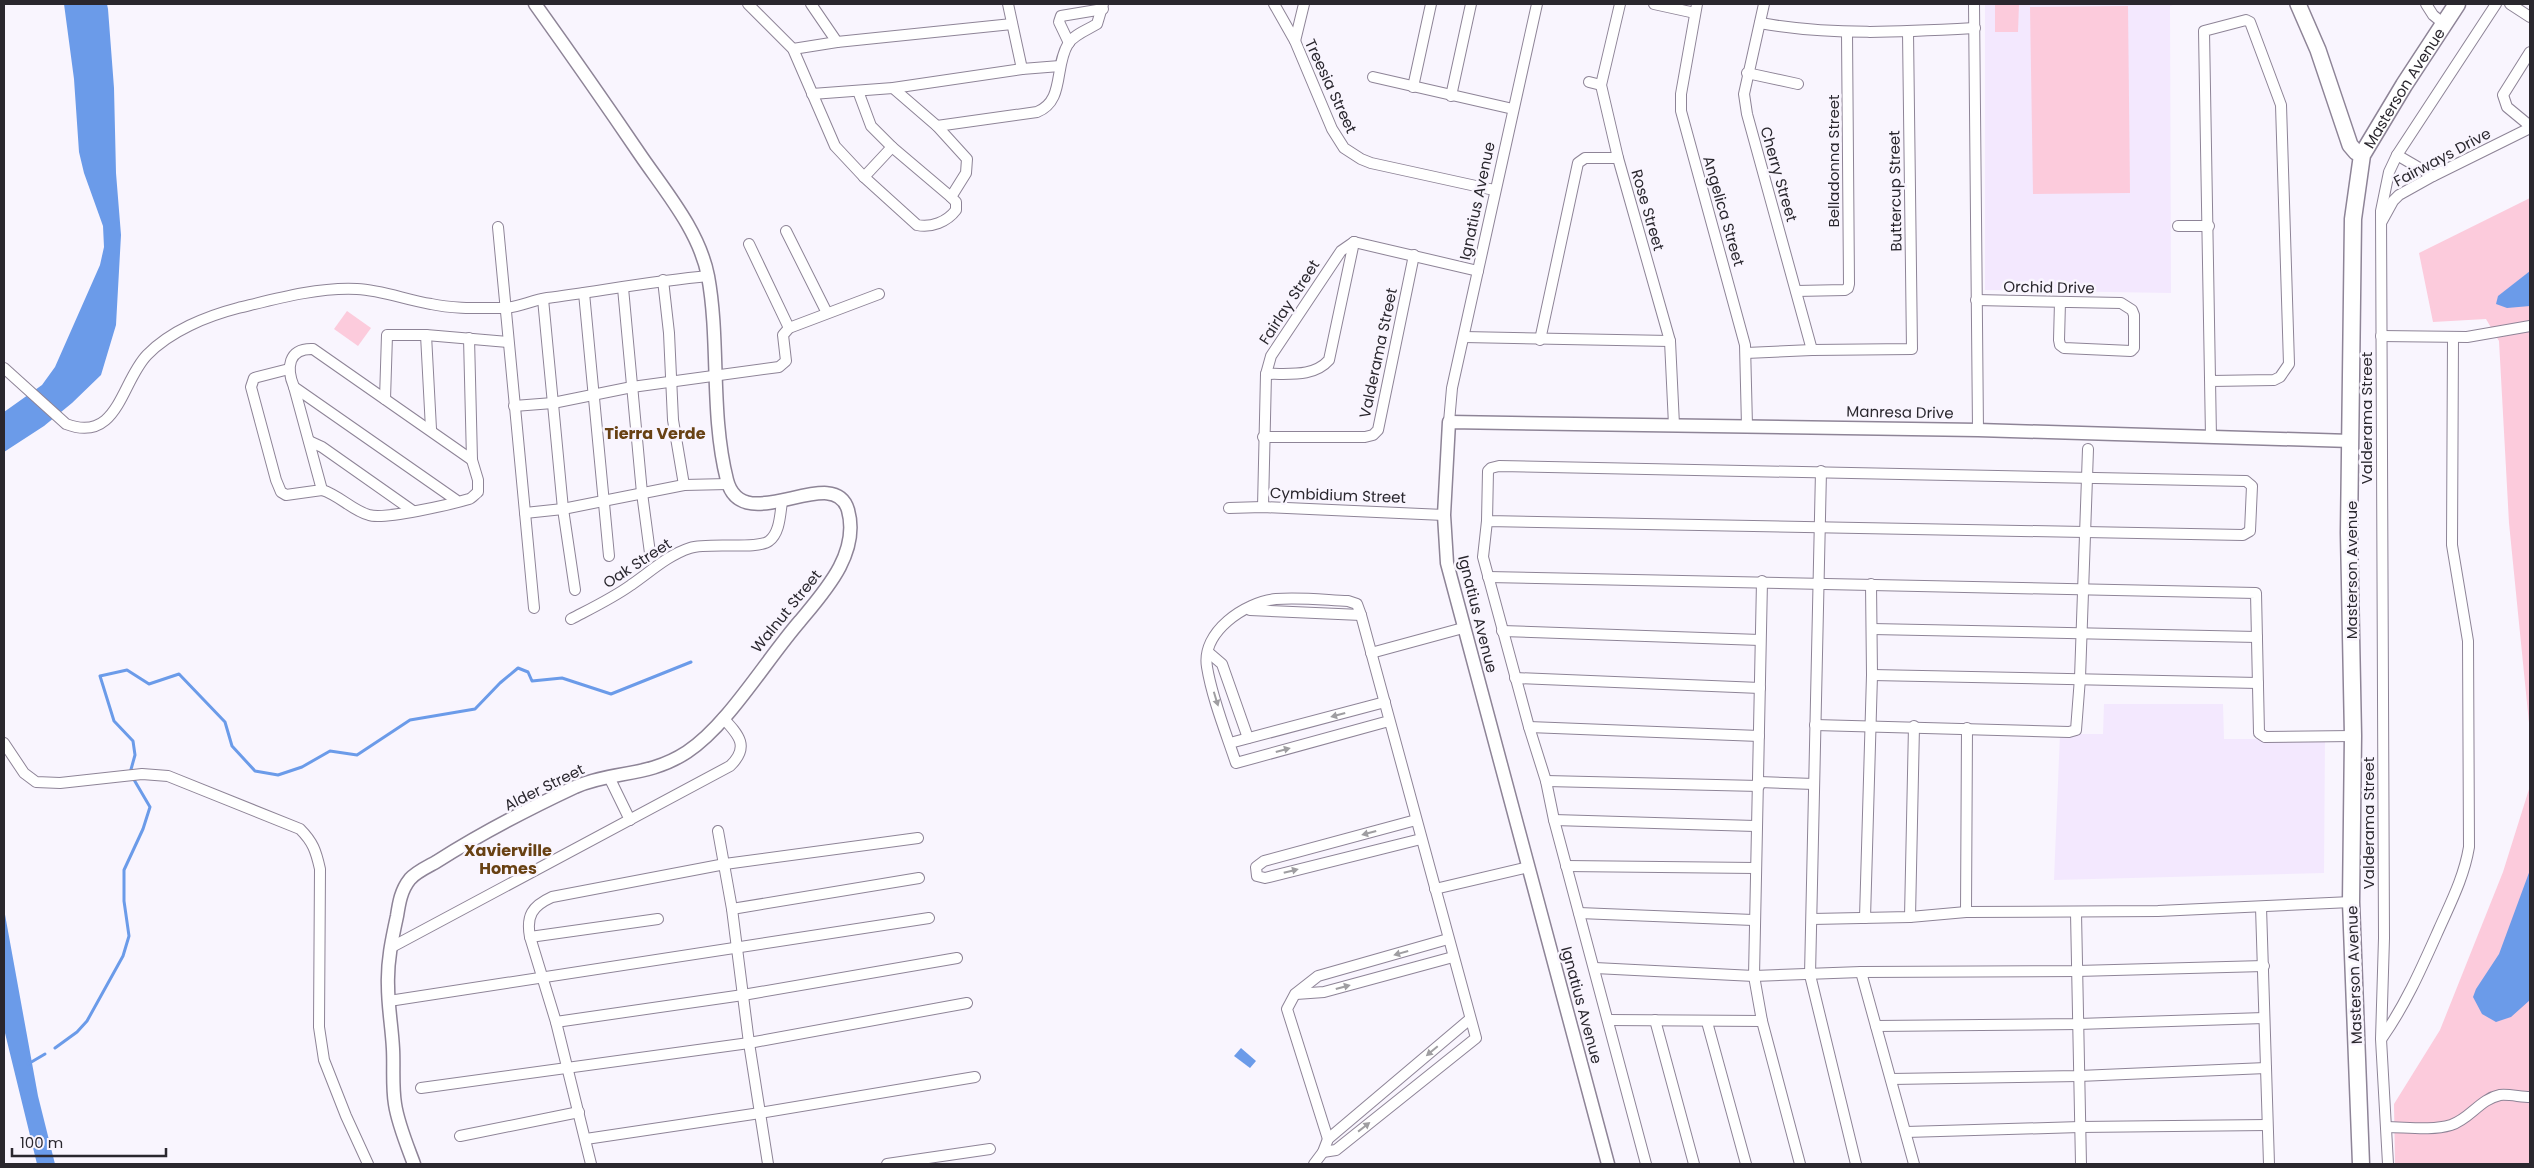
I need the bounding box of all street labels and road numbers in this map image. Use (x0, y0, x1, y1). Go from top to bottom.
street label: Masterson Avenue (2358, 23, 2449, 152)
street label: Treesia Street (1300, 35, 1362, 137)
street label: Belladonna Street (1823, 94, 1844, 228)
street label: Fairways Drive (2390, 123, 2494, 191)
street label: Cherry Street (1755, 124, 1803, 224)
street label: Buttercup Street (1883, 130, 1907, 252)
street label: Ignatius Avenue (1454, 140, 1500, 262)
street label: Angelica Street (1698, 153, 1750, 269)
street label: Rose Street (1626, 167, 1670, 253)
street label: Fairlay Street (1254, 256, 1324, 348)
street label: Orchid Drive (2003, 276, 2095, 298)
street label: Valderama Street (1354, 286, 1402, 420)
street label: Valderama Street (2356, 352, 2377, 484)
street label: Manresa Drive (1846, 401, 1954, 423)
street label: Cymbidium Street (1270, 482, 1406, 508)
street label: Masterson Avenue (2341, 501, 2362, 639)
street label: Oak Street (599, 533, 675, 593)
street label: Ignatius Avenue (1453, 553, 1503, 675)
street label: Walnut Street (746, 565, 826, 657)
street label: Valderama Street (2358, 757, 2379, 889)
street label: Alder Street (500, 759, 588, 815)
street label: Masterson Avenue (2341, 905, 2367, 1045)
street label: Ignatius Avenue (1556, 944, 1608, 1066)

